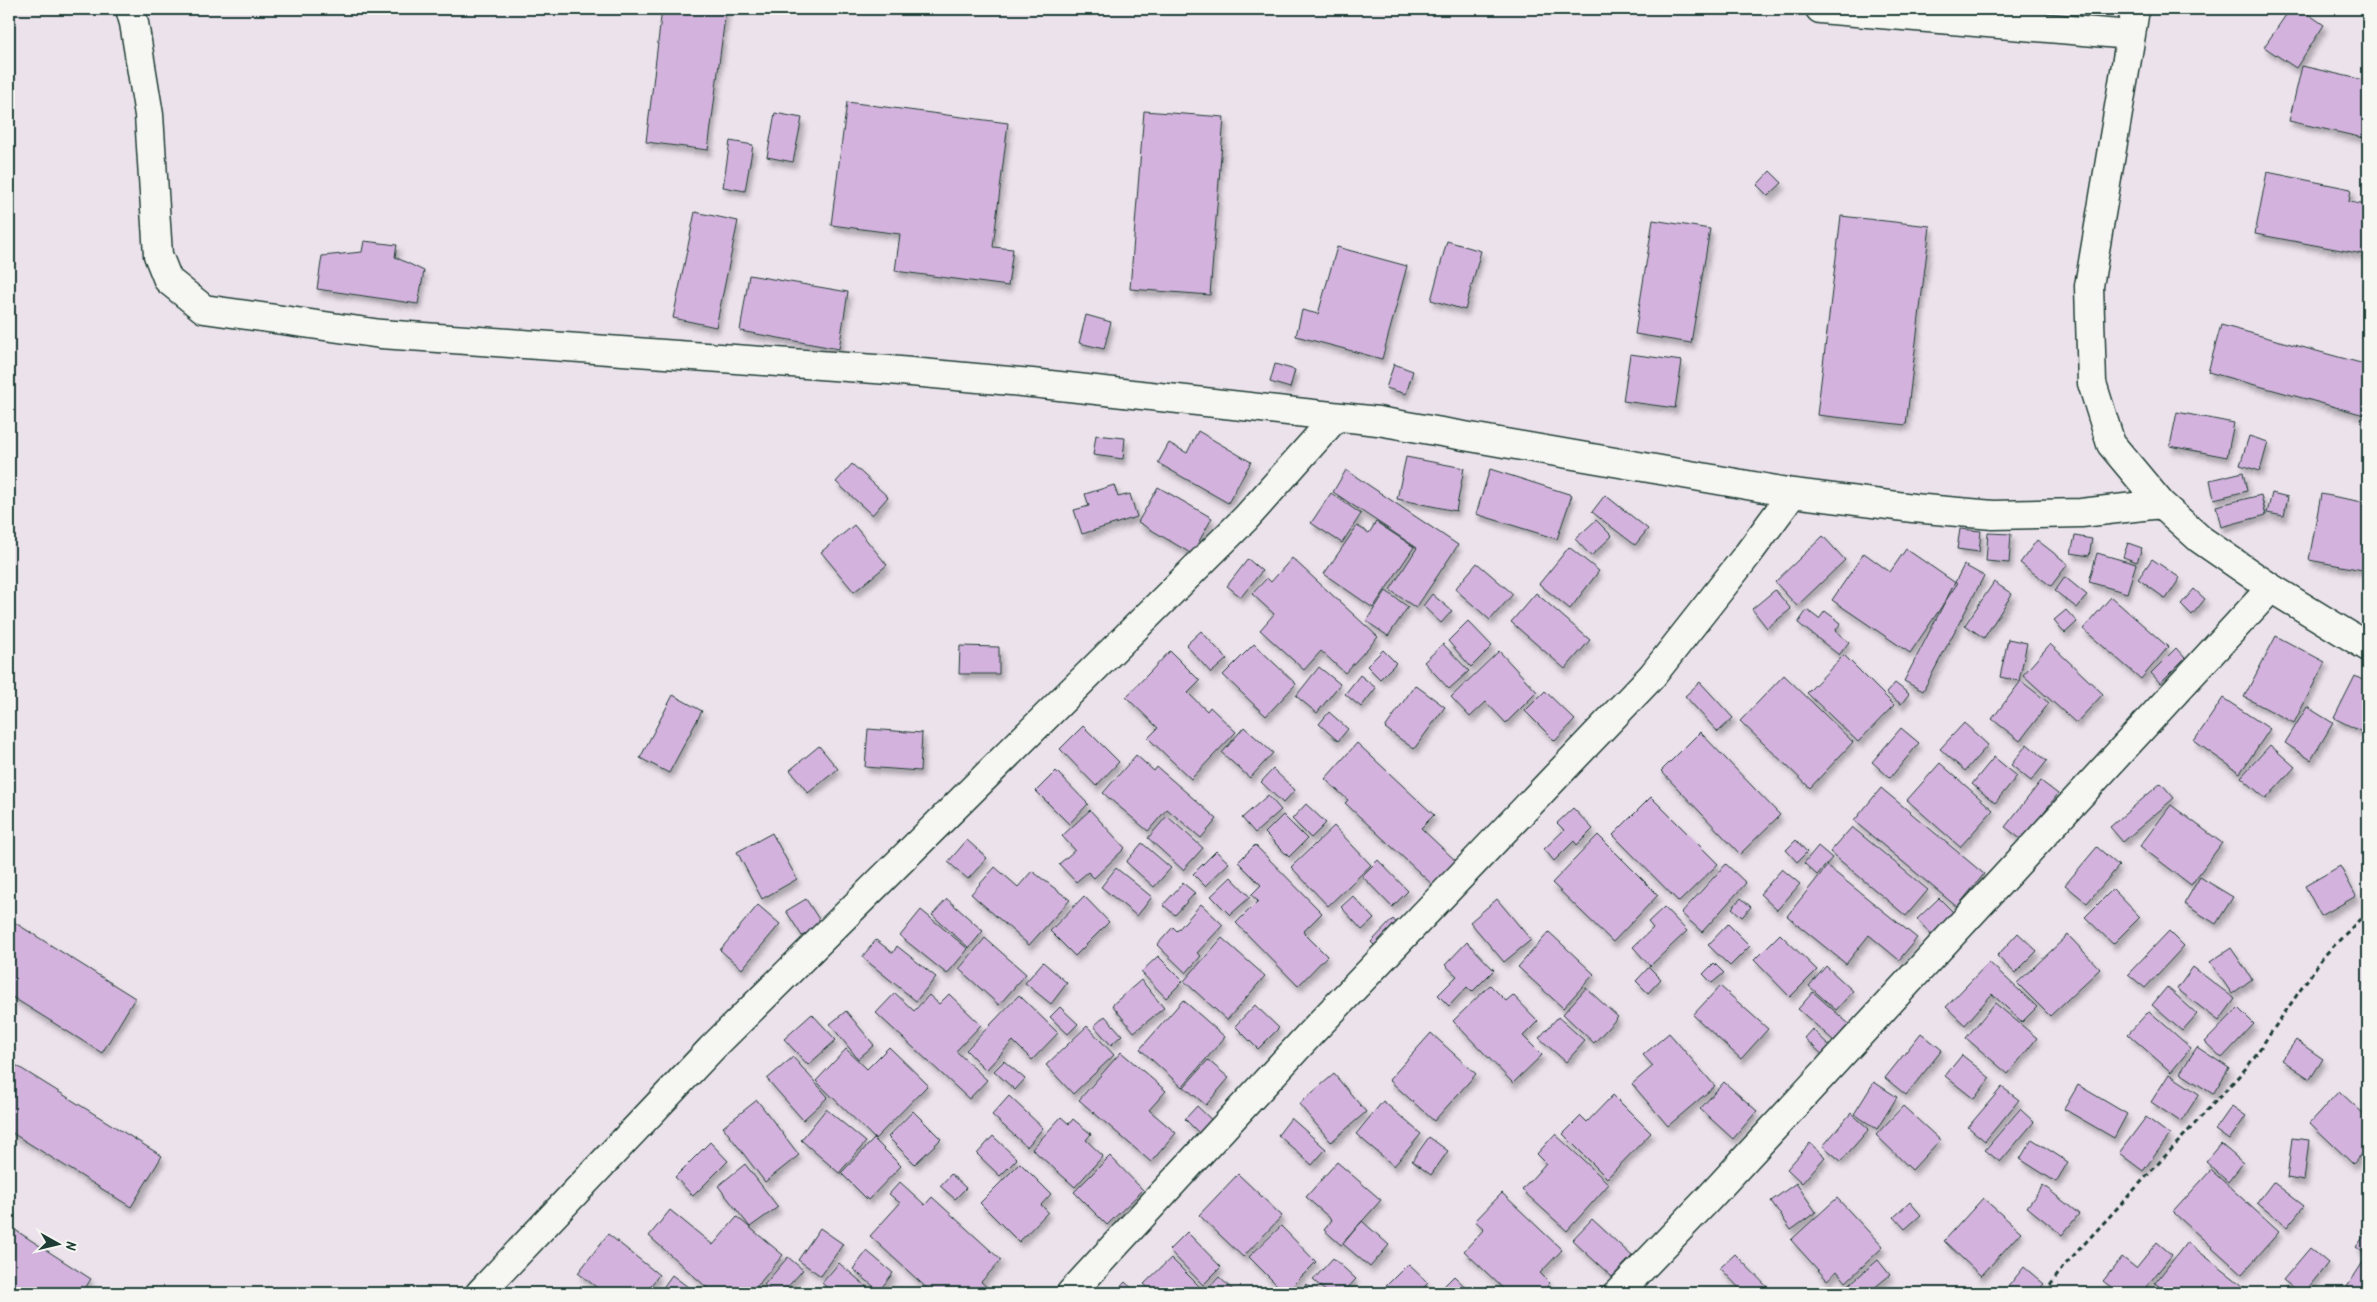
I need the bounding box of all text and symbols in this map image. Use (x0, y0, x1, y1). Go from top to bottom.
north arrow (32, 1220, 82, 1270)
text: N (58, 1240, 81, 1252)

